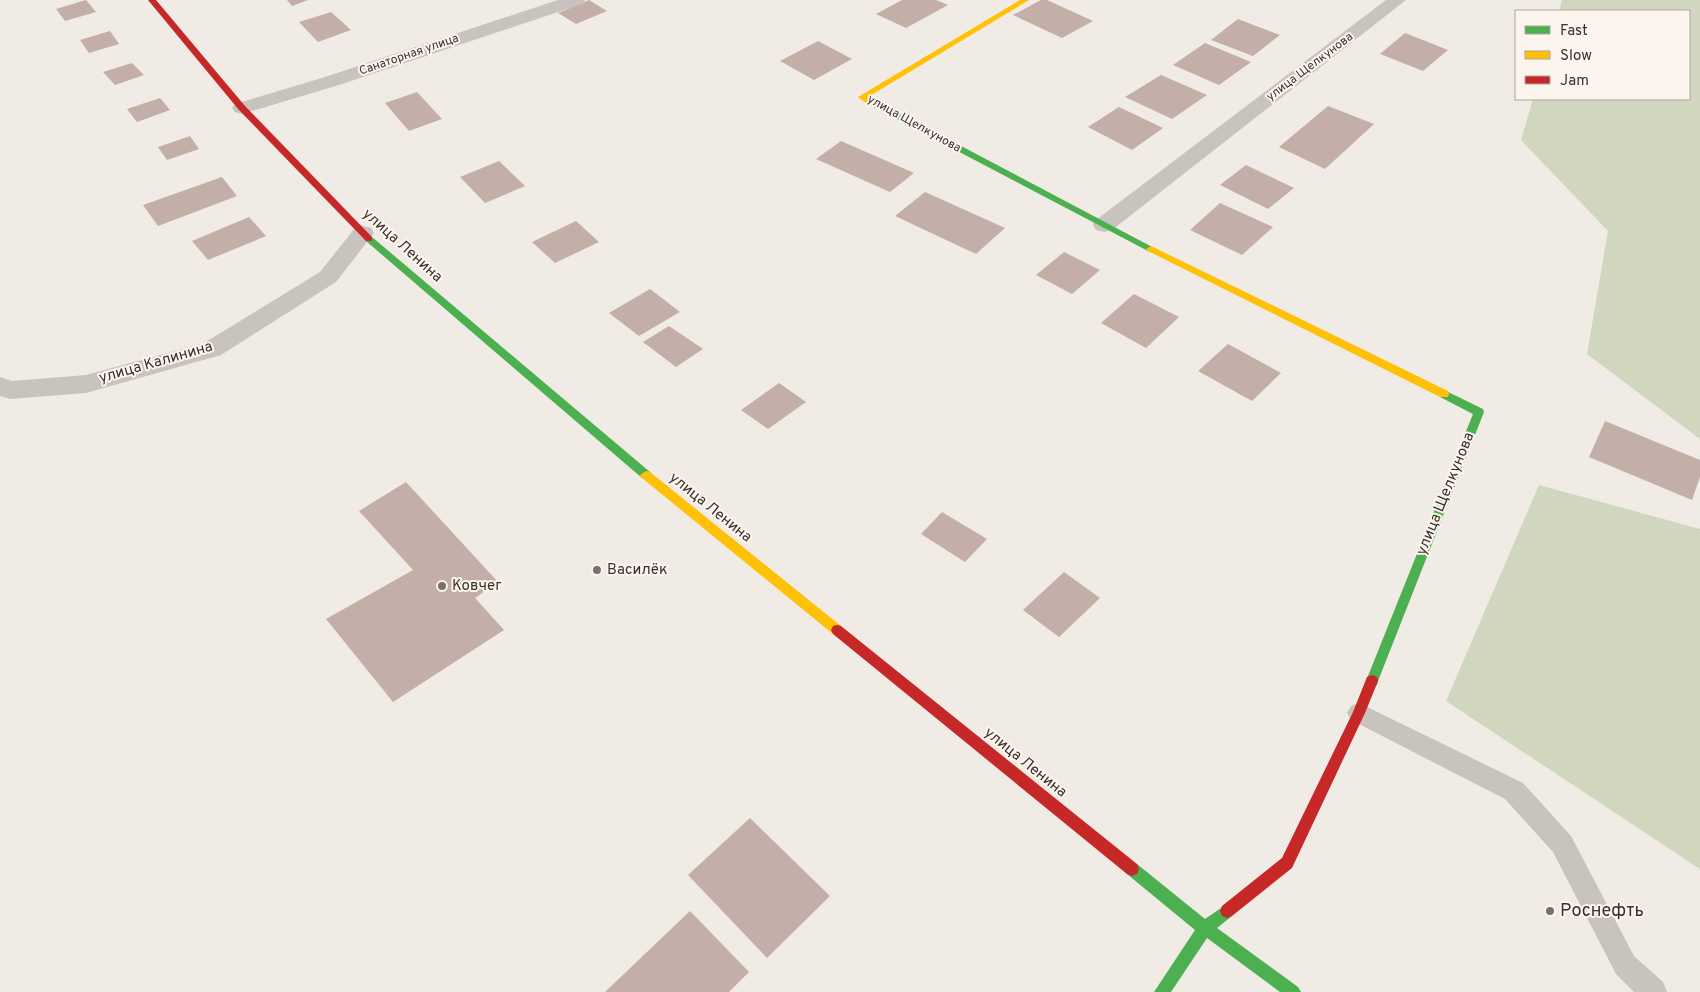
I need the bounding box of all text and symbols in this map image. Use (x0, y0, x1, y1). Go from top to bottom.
legend (1515, 10, 1690, 100)
text: Fast (1560, 22, 1588, 41)
street label: улица Щелкунова (1263, 29, 1357, 105)
street label: Санаторная улица (357, 30, 461, 80)
text: Slow (1560, 47, 1592, 66)
text: Jam (1560, 72, 1589, 91)
street label: улица Щелкунова (864, 92, 964, 156)
street label: улица Ленина (358, 205, 446, 287)
street label: улица Калинина (97, 338, 215, 388)
street label: улица Щелкунова (1413, 430, 1479, 558)
street label: улица Ленина (665, 469, 755, 547)
place label: Василёк (607, 561, 668, 580)
marker: Василёк (591, 564, 603, 576)
place label: Ковчег (452, 577, 502, 596)
marker: Ковчег (436, 580, 448, 592)
street label: улица Ленина (980, 724, 1070, 802)
place label: Роснефть (1560, 900, 1644, 923)
marker: Роснефть (1544, 905, 1556, 917)

